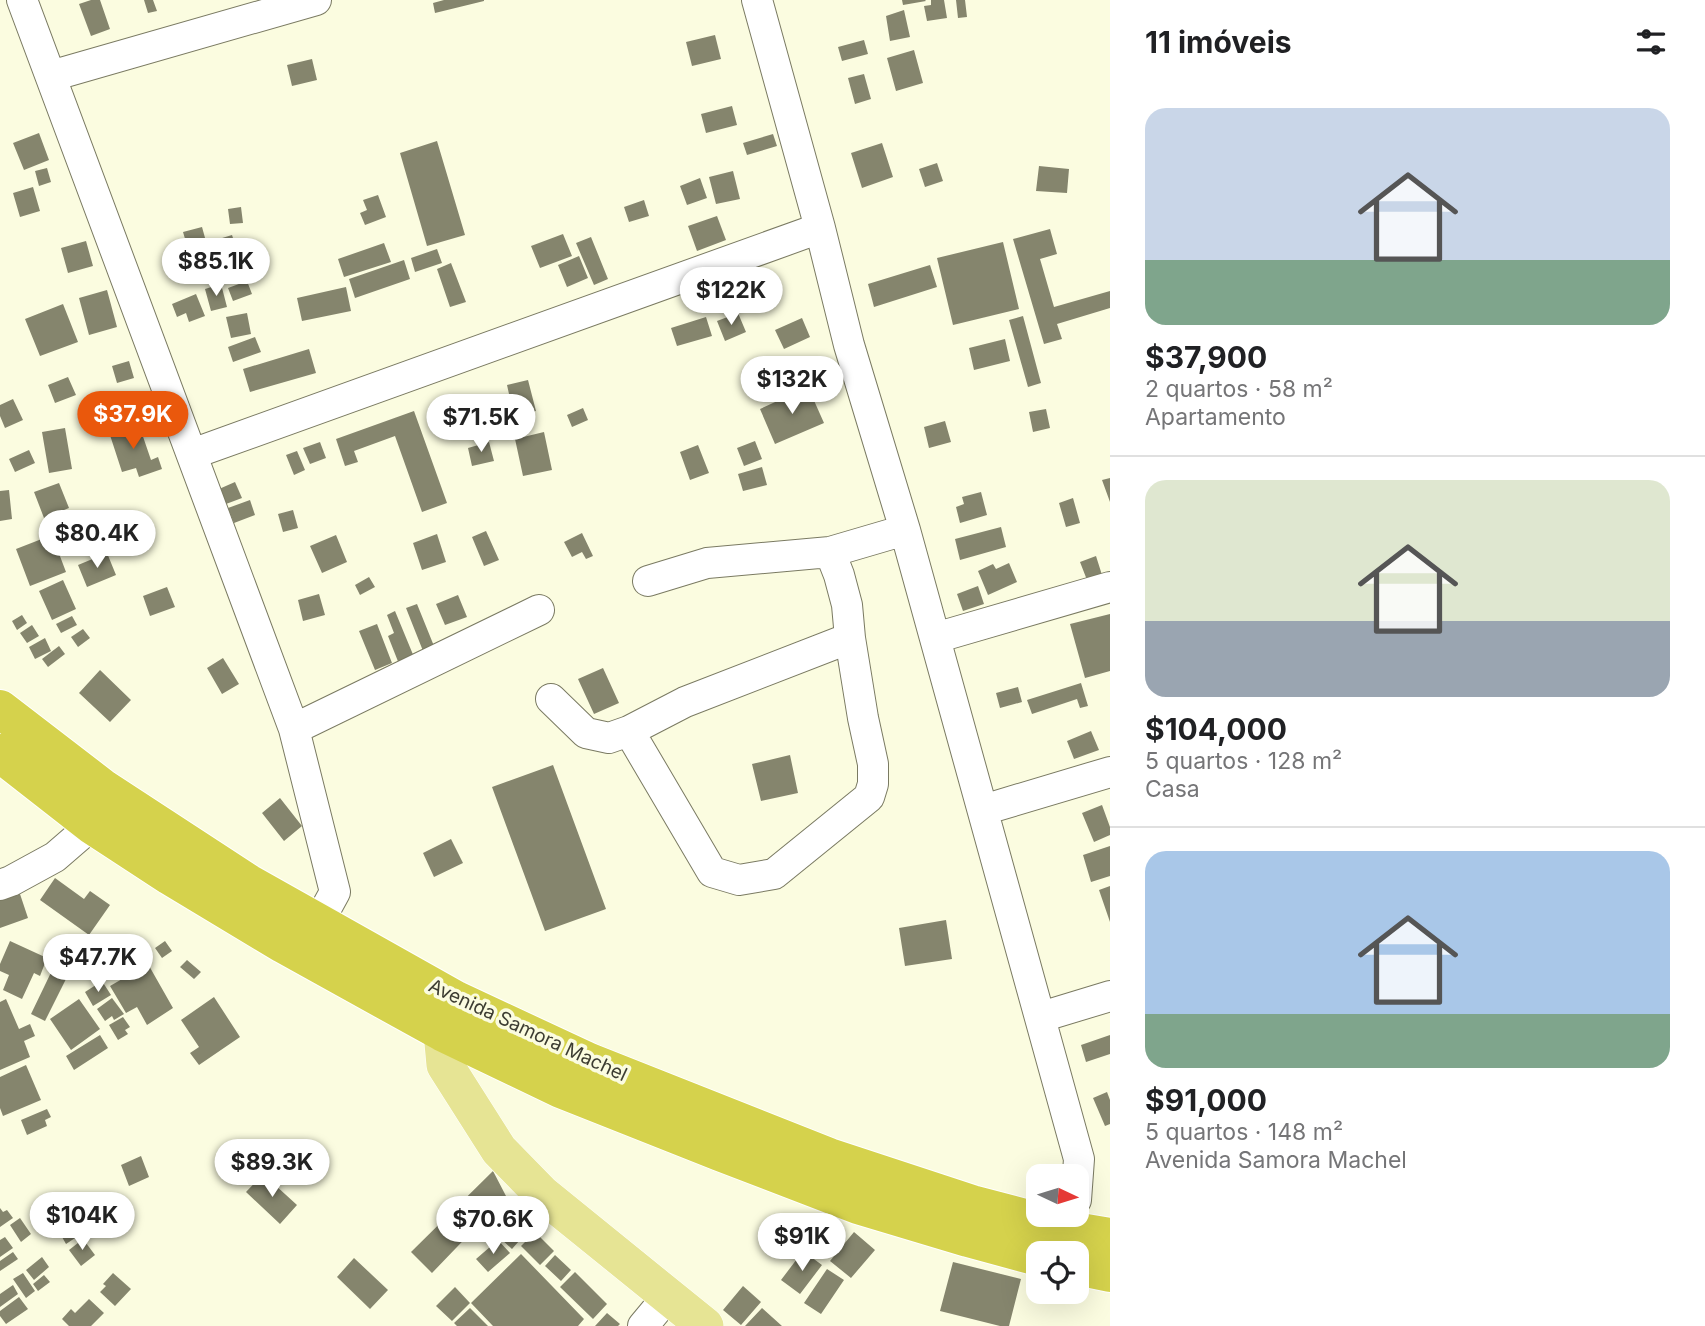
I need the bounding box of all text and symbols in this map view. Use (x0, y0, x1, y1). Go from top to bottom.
icon: filters (1632, 23, 1670, 61)
text: 11 imóveis (1145, 24, 1292, 60)
icon: home (1345, 154, 1471, 280)
pin: $85.1K (159, 238, 273, 298)
text: $85.1K (178, 247, 254, 275)
pin: $122K (682, 268, 780, 327)
text: $122K (696, 276, 766, 304)
text: $37,900 (1145, 339, 1267, 375)
pin: $132K (743, 356, 841, 416)
text: $132K (757, 365, 827, 393)
text: 2 quartos · 58 m² (1145, 375, 1333, 403)
pin: $37.9K (76, 392, 190, 451)
pin: $71.5K (424, 394, 538, 454)
text: $37.9K (93, 400, 173, 428)
text: $71.5K (442, 403, 520, 431)
text: Apartamento (1145, 403, 1286, 431)
pin: $80.4K (40, 510, 154, 570)
text: $80.4K (55, 519, 139, 547)
icon: home (1345, 526, 1471, 652)
text: $104,000 (1145, 711, 1287, 747)
text: 5 quartos · 128 m² (1145, 747, 1342, 775)
text: Casa (1145, 775, 1200, 803)
icon: home (1345, 897, 1471, 1023)
pin: $47.7K (41, 934, 155, 994)
text: $47.7K (59, 943, 137, 971)
street label: Avenida Samora Machel (425, 974, 631, 1086)
text: $91,000 (1145, 1082, 1267, 1118)
text: 5 quartos · 148 m² (1145, 1118, 1343, 1146)
pin: $89.3K (215, 1140, 329, 1199)
text: Avenida Samora Machel (1145, 1146, 1407, 1174)
text: $89.3K (231, 1148, 313, 1176)
north arrow (1026, 1164, 1088, 1227)
map controls (1026, 1164, 1089, 1304)
pin: $104K (33, 1192, 131, 1252)
pin: $70.6K (436, 1196, 550, 1256)
text: $104K (46, 1201, 118, 1229)
text: $70.6K (452, 1205, 534, 1233)
pin: $91K (761, 1214, 843, 1273)
text: $91K (774, 1222, 830, 1250)
button: locate (1026, 1241, 1089, 1304)

